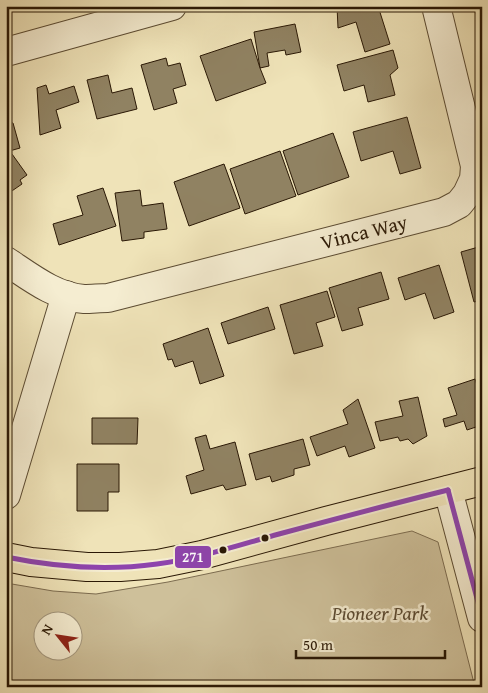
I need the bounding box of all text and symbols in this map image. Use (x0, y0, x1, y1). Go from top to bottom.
street label: Vinca Way (318, 207, 410, 256)
unlabelled marker (260, 533, 270, 543)
line badge: 271 (174, 545, 212, 569)
unlabelled marker (218, 545, 228, 555)
text: 271 (182, 547, 204, 567)
park label: Pioneer Park (331, 598, 429, 627)
north arrow (32, 610, 82, 660)
text: N (36, 620, 58, 639)
scale bar (296, 628, 444, 660)
text: 50 m (303, 634, 334, 655)

